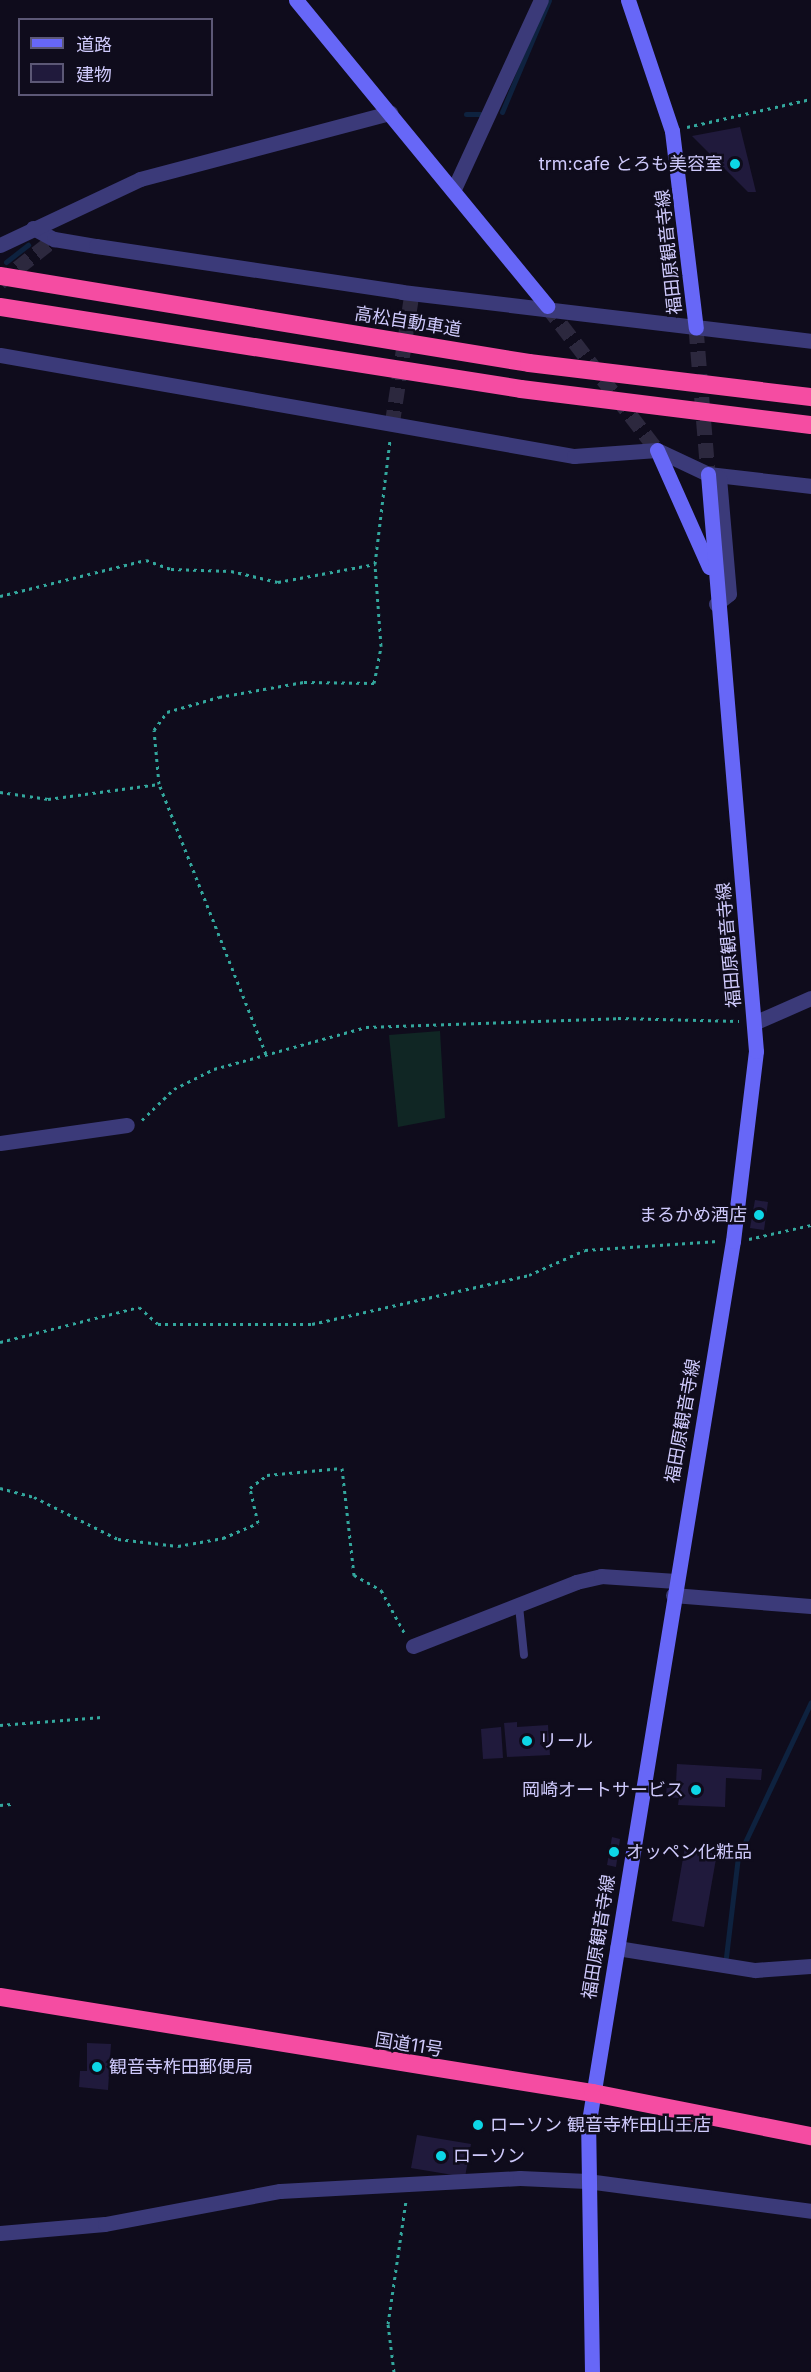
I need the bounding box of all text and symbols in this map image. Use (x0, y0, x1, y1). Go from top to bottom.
legend (18, 18, 213, 96)
text: 道路 (76, 34, 112, 55)
text: 建物 (76, 64, 112, 85)
place label: trm:cafe とろも美容室 (539, 153, 723, 175)
marker: trm:cafe とろも美容室 (728, 157, 742, 171)
street label: 福田原観音寺線 (652, 188, 686, 316)
street label: 高松自動車道 (353, 303, 463, 341)
street label: 福田原観音寺線 (713, 881, 745, 1009)
place label: まるかめ酒店 (639, 1204, 747, 1226)
marker: まるかめ酒店 (752, 1208, 766, 1222)
street label: 福田原観音寺線 (661, 1357, 705, 1485)
place label: リール (539, 1730, 593, 1752)
marker: リール (520, 1734, 534, 1748)
place label: 岡崎オートサービス (522, 1779, 684, 1801)
marker: 岡崎オートサービス (689, 1783, 703, 1797)
place label: オッペン化粧品 (626, 1841, 752, 1863)
marker: オッペン化粧品 (607, 1845, 621, 1859)
street label: 福田原観音寺線 (578, 1873, 620, 2001)
street label: 国道11号 (373, 2029, 445, 2061)
place label: 観音寺柞田郵便局 (109, 2056, 253, 2078)
marker: 観音寺柞田郵便局 (90, 2060, 104, 2074)
place label: ローソン 観音寺柞田山王店 (490, 2114, 711, 2136)
marker: ローソン 観音寺柞田山王店 (471, 2118, 485, 2132)
place label: ローソン (453, 2145, 525, 2167)
marker: ローソン (434, 2149, 448, 2163)

